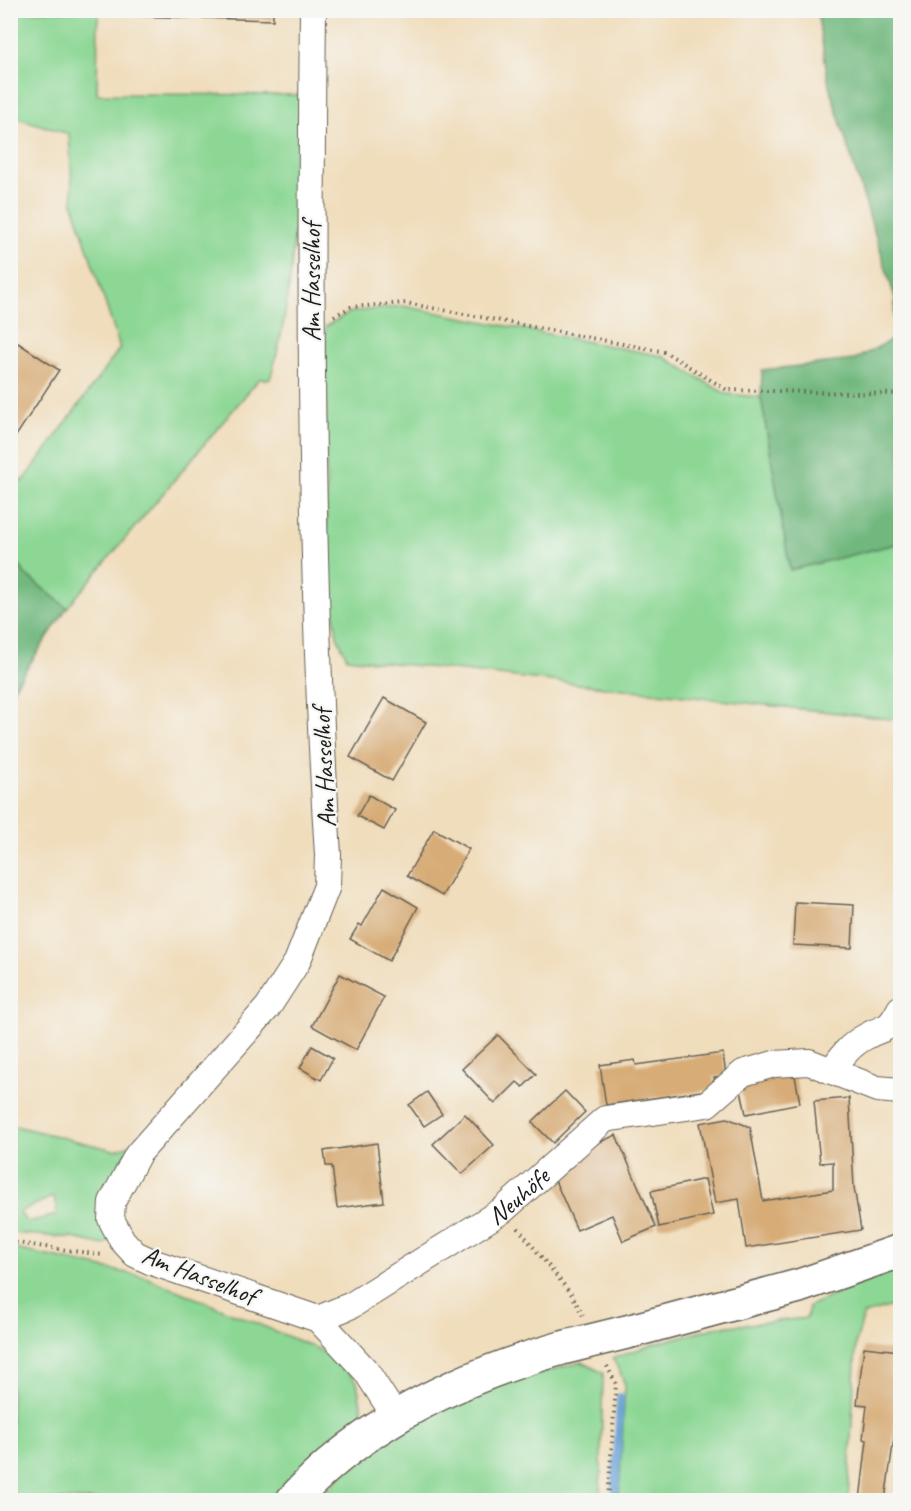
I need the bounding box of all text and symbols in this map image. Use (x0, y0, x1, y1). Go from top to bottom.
street label: Am Hasselhof (295, 216, 328, 342)
street label: Am Hasselhof (304, 701, 344, 828)
street label: Neuhöfe (482, 1158, 558, 1232)
street label: Am Hasselhof (138, 1238, 266, 1314)

